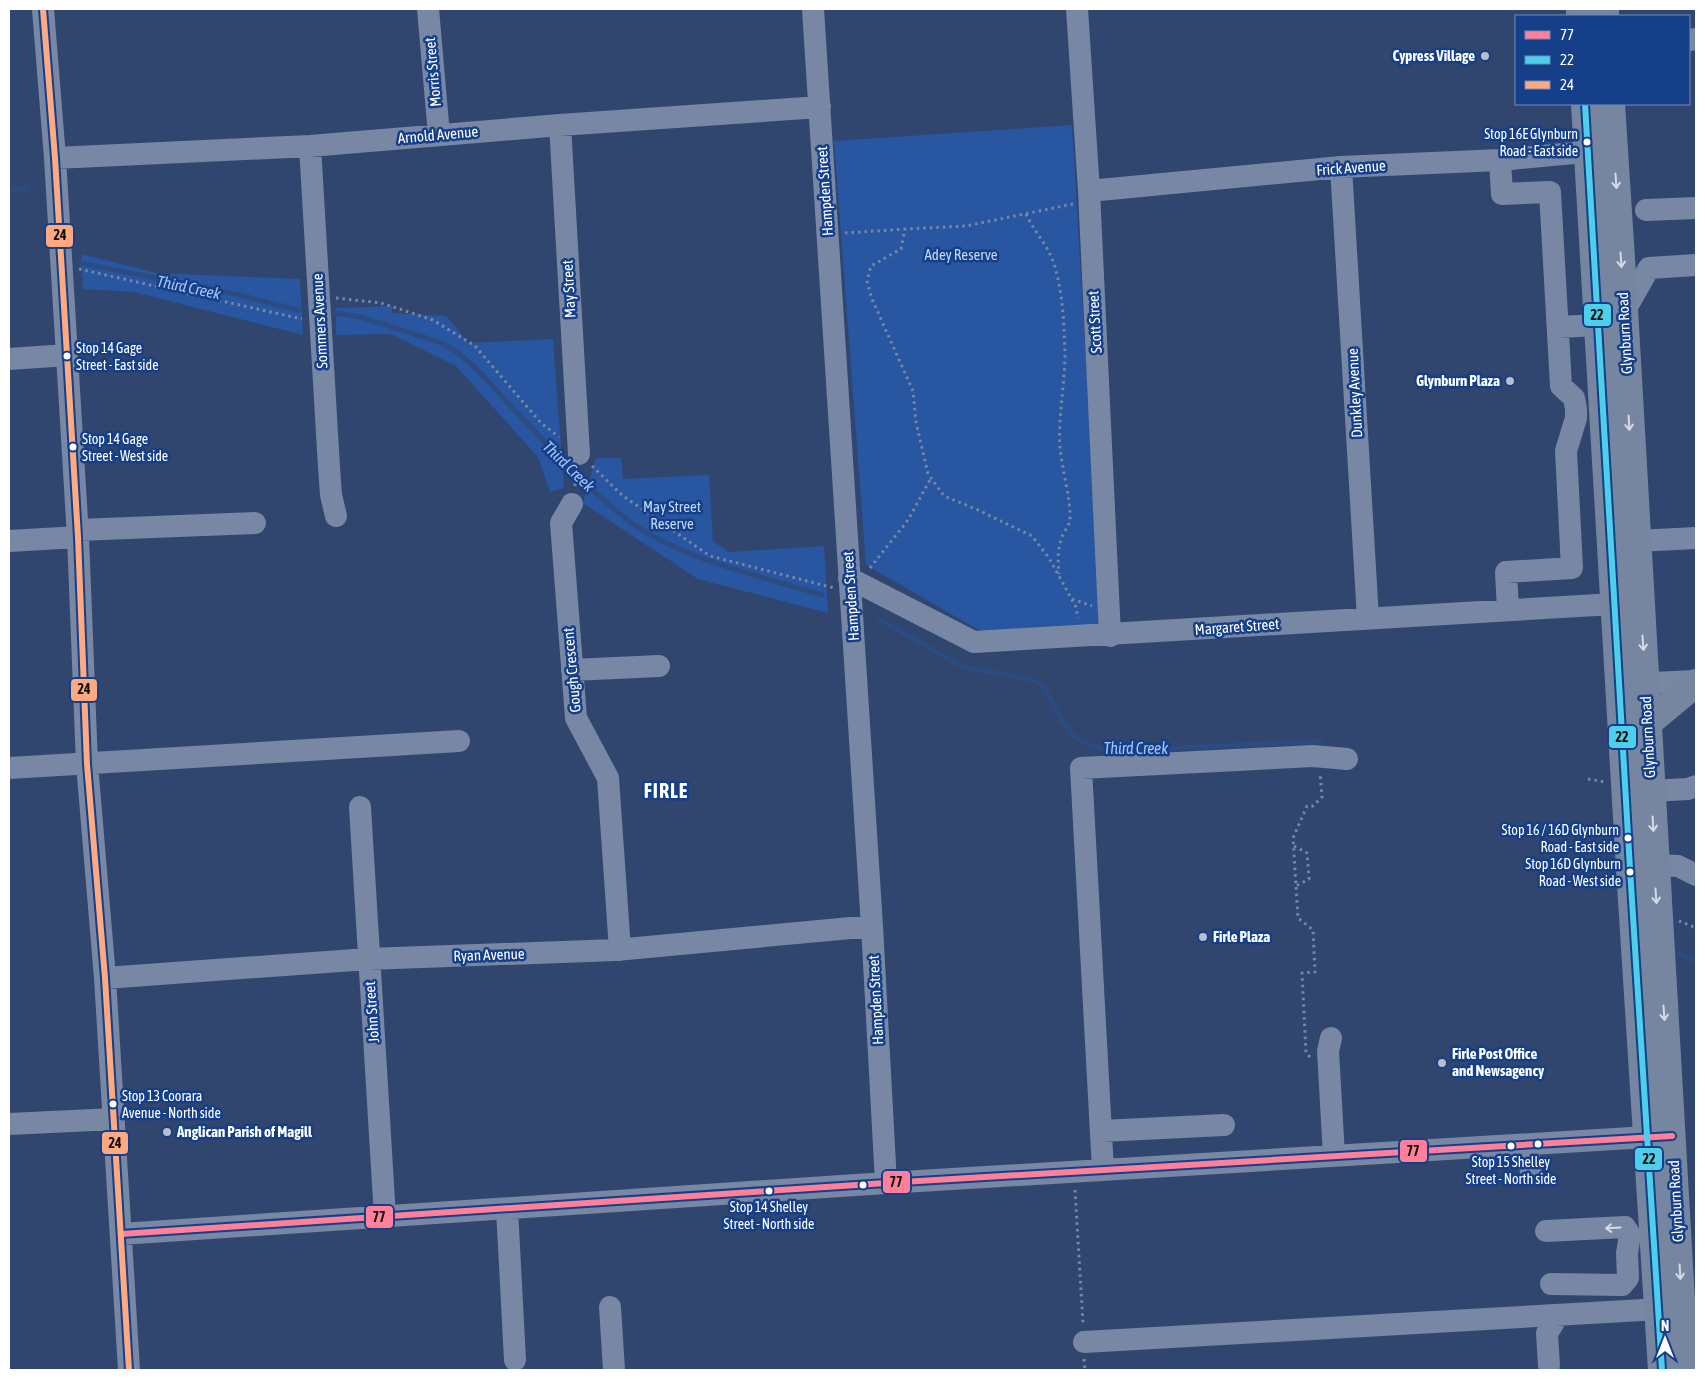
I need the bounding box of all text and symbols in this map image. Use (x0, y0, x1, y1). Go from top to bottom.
legend (1515, 15, 1690, 105)
text: 77 (1560, 26, 1574, 43)
street label: Morris Street (421, 37, 444, 107)
place label: Cypress Village (1392, 47, 1475, 64)
marker: Cypress Village (1479, 50, 1491, 62)
text: 22 (1560, 51, 1574, 68)
text: 24 (1560, 76, 1574, 93)
street label: Arnold Avenue (397, 123, 479, 146)
place label: Stop 16E Glynburn Road - East side (1484, 126, 1578, 159)
marker: Stop 16E Glynburn Road - East side (1582, 137, 1592, 147)
street label: Hampden Street (813, 146, 836, 236)
street label: Frick Avenue (1316, 157, 1386, 178)
one-way arrow (1611, 172, 1620, 188)
line badge: 24 (45, 224, 74, 248)
text: 24 (53, 227, 67, 243)
park label: Adey Reserve (924, 246, 998, 263)
one-way arrow (1617, 252, 1626, 268)
street label: May Street (558, 260, 579, 319)
water label: Third Creek (155, 271, 224, 303)
street label: Sommers Avenue (309, 273, 330, 369)
street label: Scott Street (1084, 290, 1105, 354)
street label: Glynburn Road (1614, 292, 1635, 374)
line badge: 22 (1583, 303, 1612, 327)
text: 22 (1590, 307, 1604, 323)
place label: Stop 14 Gage Street - East side (76, 340, 159, 373)
street label: Dunkley Avenue (1344, 348, 1365, 438)
marker: Stop 14 Gage Street - East side (62, 351, 72, 361)
place label: Glynburn Plaza (1416, 372, 1500, 389)
marker: Glynburn Plaza (1504, 375, 1516, 387)
one-way arrow (1625, 414, 1634, 430)
place label: Stop 14 Gage Street - West side (82, 431, 168, 464)
water label: Third Creek (539, 437, 599, 496)
marker: Stop 14 Gage Street - West side (68, 442, 78, 452)
park label: May Street Reserve (643, 498, 701, 532)
street label: Hampden Street (839, 551, 862, 641)
street label: Margaret Street (1194, 615, 1280, 638)
street label: Gough Crescent (559, 627, 584, 713)
one-way arrow (1638, 634, 1647, 650)
line badge: 24 (70, 678, 98, 702)
text: 24 (77, 681, 91, 697)
street label: Glynburn Road (1637, 696, 1658, 778)
line badge: 22 (1608, 725, 1637, 749)
text: 22 (1615, 729, 1629, 745)
water label: Third Creek (1104, 739, 1169, 757)
district label: FIRLE (644, 779, 688, 802)
one-way arrow (1648, 816, 1657, 832)
place label: Stop 16 / 16D Glynburn Road - East side (1502, 822, 1619, 855)
marker: Stop 16 / 16D Glynburn Road - East side (1623, 833, 1633, 843)
place label: Stop 16D Glynburn Road - West side (1525, 856, 1621, 889)
marker: Stop 16D Glynburn Road - West side (1625, 867, 1635, 877)
one-way arrow (1652, 888, 1661, 904)
place label: Firle Plaza (1213, 928, 1270, 945)
marker: Firle Plaza (1197, 931, 1209, 943)
street label: Ryan Avenue (453, 945, 525, 964)
street label: Hampden Street (865, 955, 886, 1045)
street label: John Street (361, 981, 382, 1043)
one-way arrow (1659, 1005, 1668, 1021)
place label: Firle Post Office and Newsagency (1452, 1045, 1545, 1079)
marker: Firle Post Office and Newsagency (1436, 1057, 1448, 1069)
place label: Stop 13 Coorara Avenue - North side (122, 1088, 221, 1121)
marker: Stop 13 Coorara Avenue - North side (108, 1099, 118, 1109)
place label: Anglican Parish of Magill (176, 1123, 313, 1140)
marker: Anglican Parish of Magill (161, 1126, 173, 1138)
line badge: 24 (101, 1131, 129, 1155)
text: 24 (108, 1135, 122, 1151)
line badge: 77 (1399, 1139, 1428, 1163)
unlabelled marker (1533, 1139, 1543, 1149)
marker: Stop 15 Shelley Street - North side (1506, 1141, 1516, 1151)
text: 77 (1406, 1143, 1420, 1159)
line badge: 22 (1634, 1147, 1663, 1171)
text: 22 (1642, 1151, 1656, 1167)
place label: Stop 15 Shelley Street - North side (1466, 1154, 1556, 1187)
street label: Glynburn Road (1665, 1160, 1686, 1242)
line badge: 77 (882, 1170, 911, 1194)
text: 77 (889, 1174, 903, 1190)
unlabelled marker (858, 1180, 868, 1190)
marker: Stop 14 Shelley Street - North side (764, 1186, 774, 1196)
place label: Stop 14 Shelley Street - North side (724, 1199, 814, 1232)
line badge: 77 (365, 1205, 394, 1229)
text: 77 (372, 1209, 386, 1225)
one-way arrow (1605, 1223, 1621, 1233)
one-way arrow (1675, 1263, 1684, 1279)
north arrow (1640, 1314, 1690, 1364)
text: N (1661, 1318, 1669, 1334)

